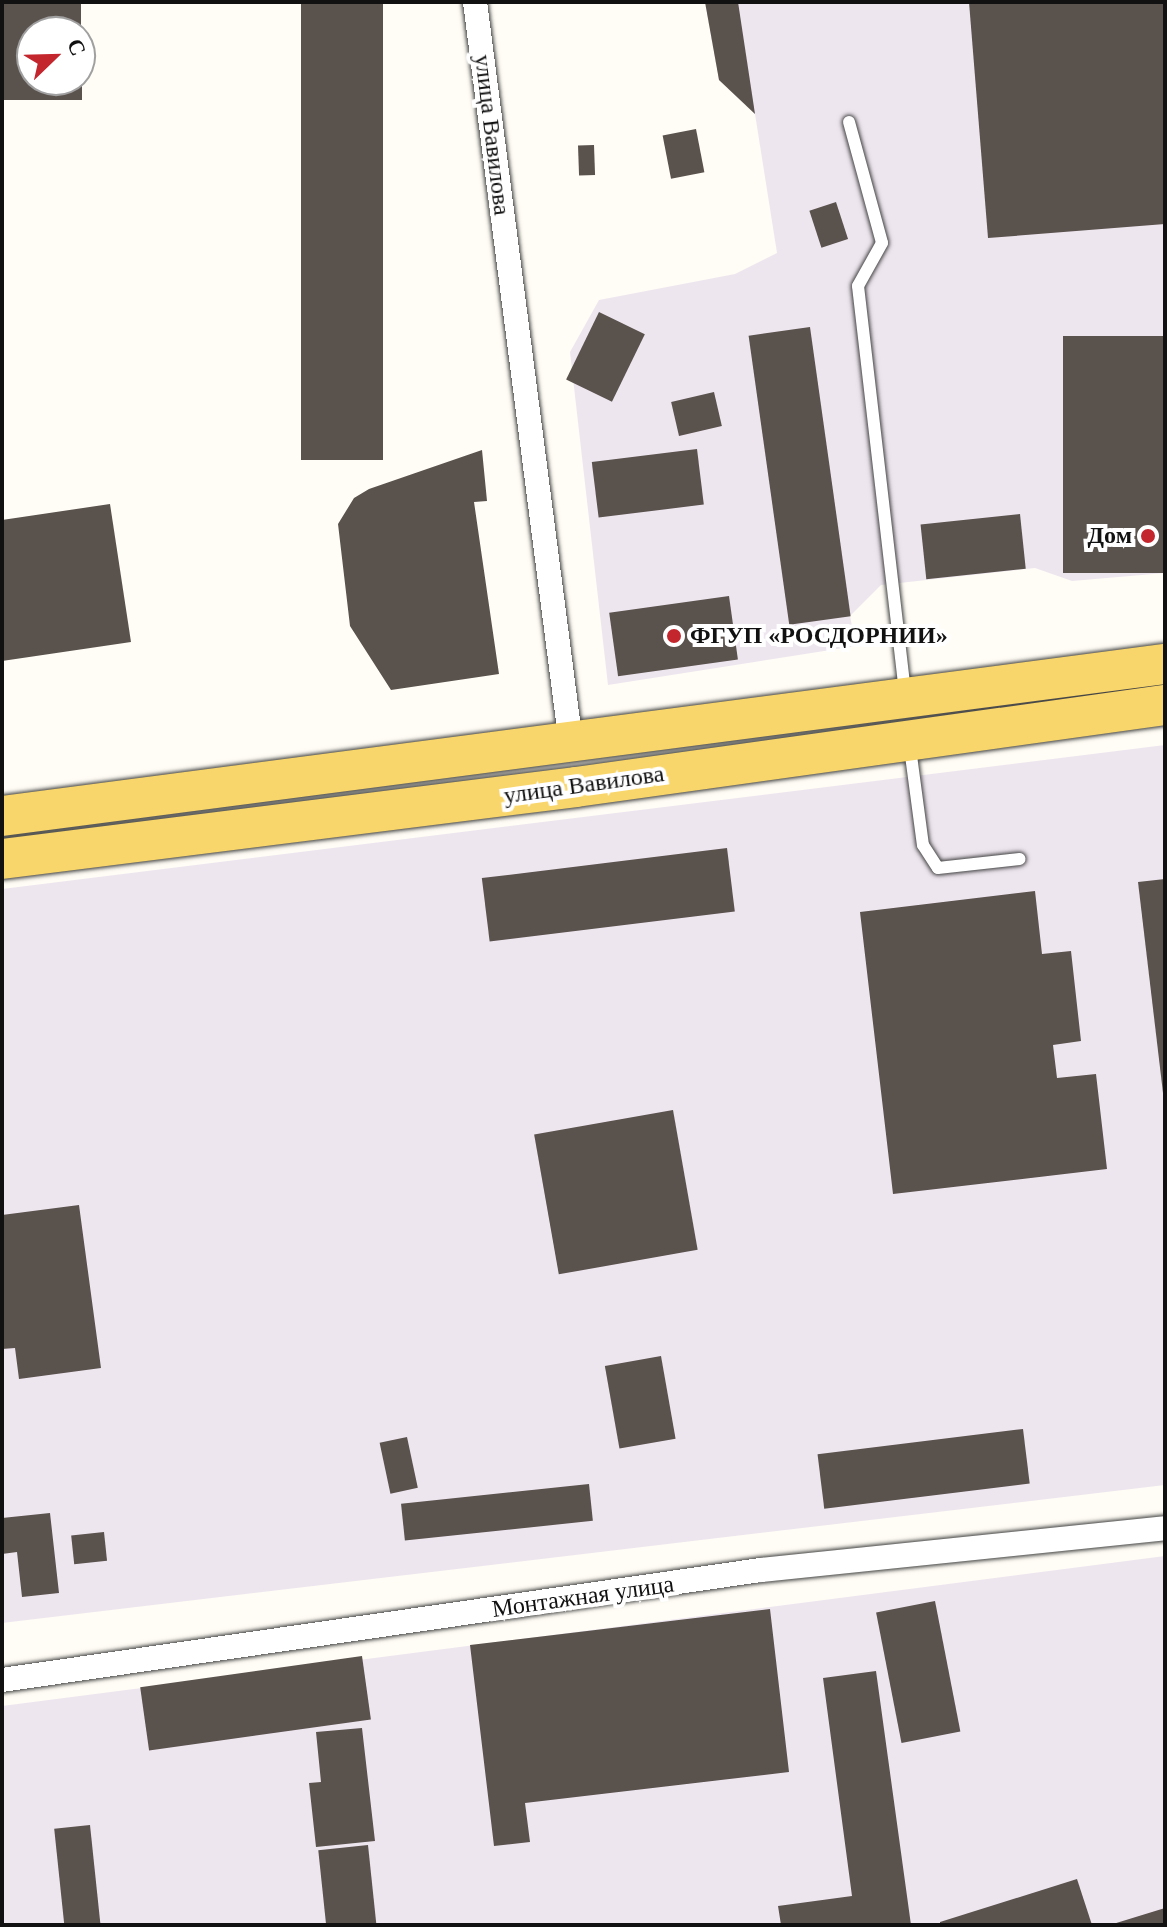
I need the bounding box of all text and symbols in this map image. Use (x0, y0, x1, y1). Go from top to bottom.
north arrow (16, 16, 96, 96)
text: С (62, 35, 91, 59)
street label: улица Вавилова (468, 53, 516, 217)
place label: Дом (1088, 522, 1132, 550)
marker: Дом (1139, 527, 1157, 545)
place label: ФГУП «РОСДОРНИИ» (690, 622, 948, 650)
marker: ФГУП «РОСДОРНИИ» (665, 627, 683, 645)
street label: улица Вавилова (502, 759, 666, 811)
street label: Монтажная улица (490, 1570, 676, 1624)

